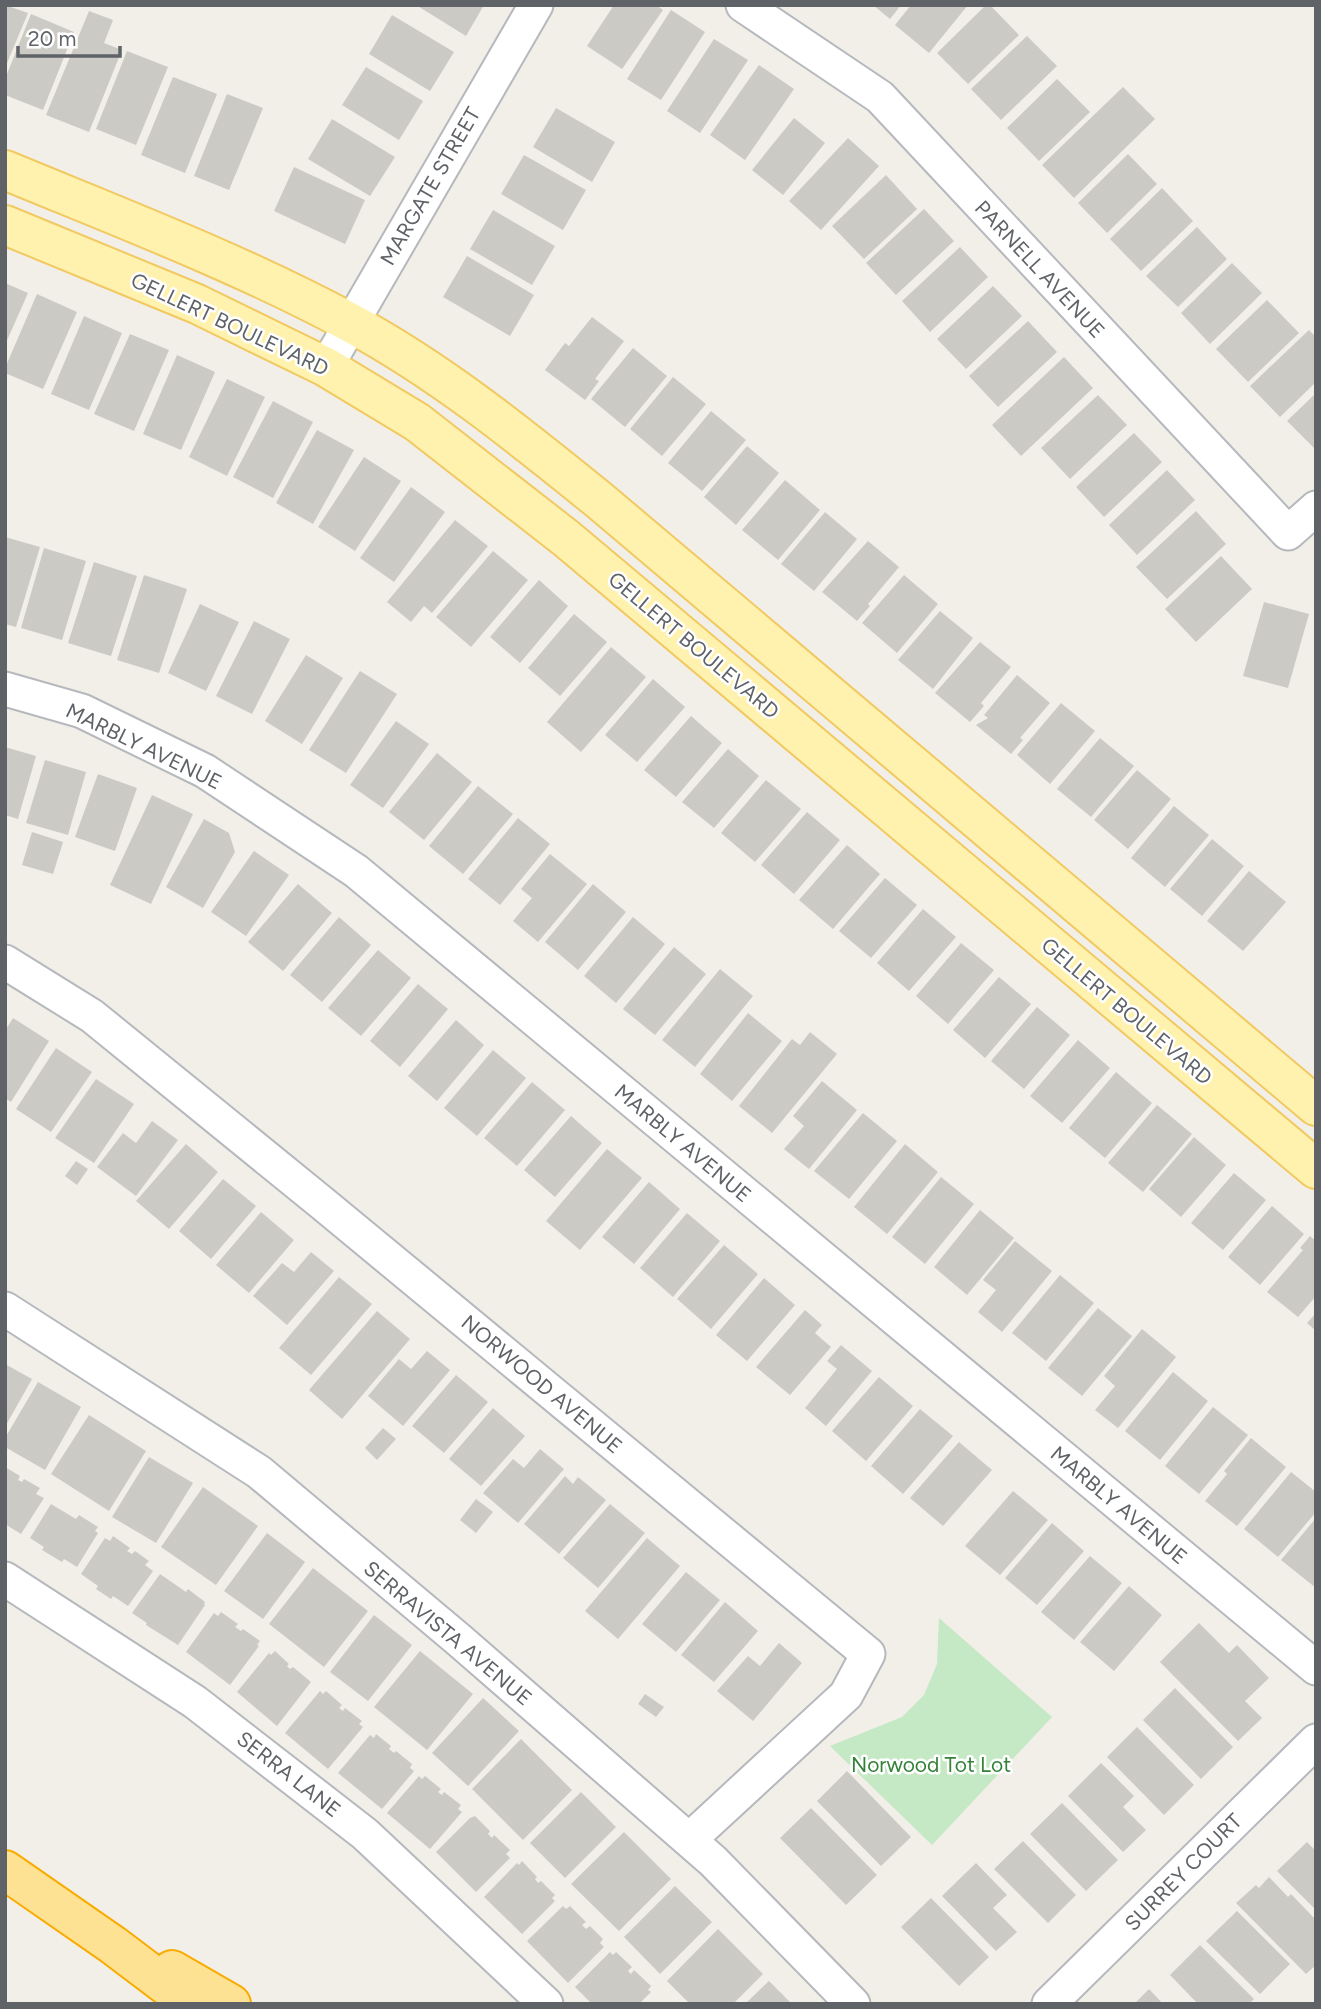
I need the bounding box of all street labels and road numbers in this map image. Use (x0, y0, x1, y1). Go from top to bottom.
street label: MARGATE STREET (375, 102, 486, 269)
street label: PARNELL AVENUE (970, 195, 1110, 343)
street label: GELLERT BOULEVARD (127, 267, 333, 381)
street label: GELLERT BOULEVARD (603, 566, 785, 724)
street label: MARBLY AVENUE (62, 697, 226, 795)
street label: GELLERT BOULEVARD (1036, 932, 1218, 1090)
street label: MARBLY AVENUE (610, 1079, 756, 1207)
street label: NORWOOD AVENUE (457, 1310, 627, 1458)
street label: MARBLY AVENUE (1046, 1441, 1192, 1569)
street label: SERRAVISTA AVENUE (359, 1555, 537, 1711)
street label: SERRA LANE (232, 1726, 346, 1822)
street label: SURREY COURT (1119, 1808, 1247, 1936)

